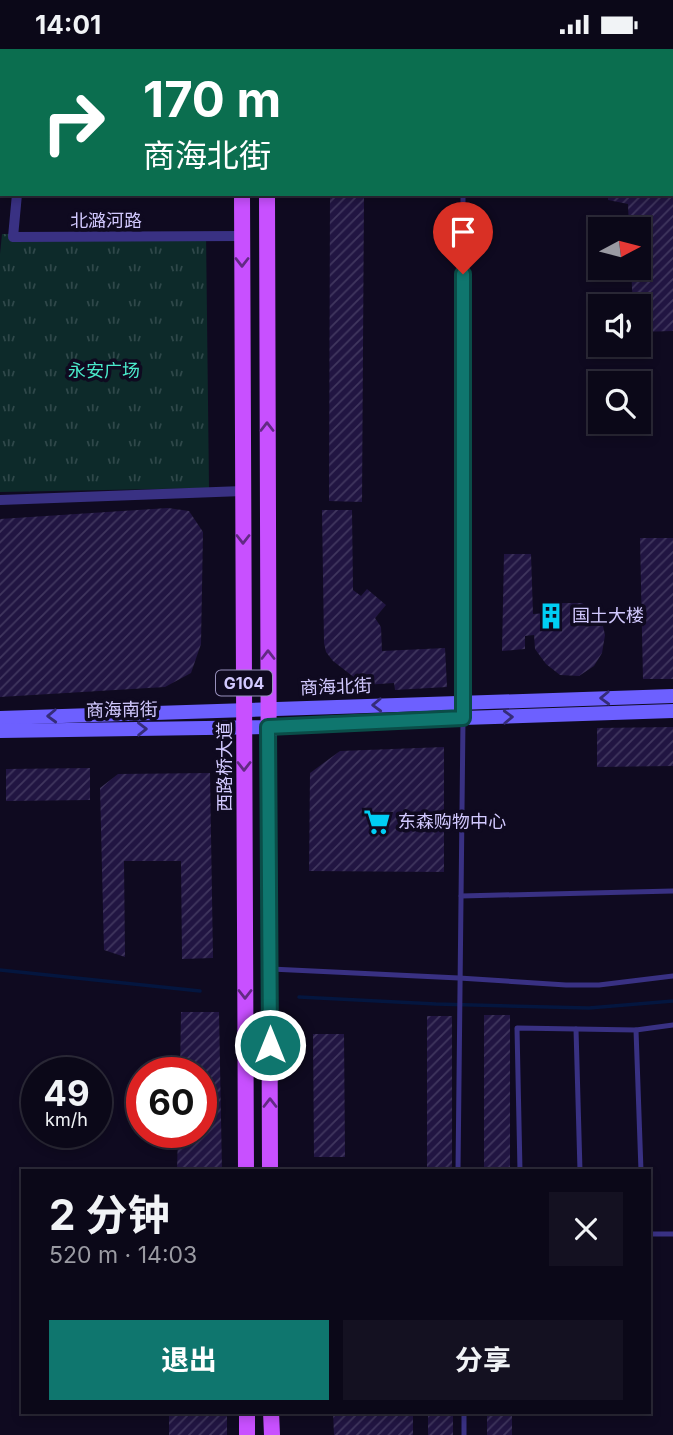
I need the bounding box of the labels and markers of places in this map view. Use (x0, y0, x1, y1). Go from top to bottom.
pin (433, 202, 493, 274)
building icon: 国土大楼 (536, 601, 566, 631)
place label: 国土大楼 (572, 605, 644, 626)
supermarket icon: 东森购物中心 (362, 807, 392, 837)
place label: 东森购物中心 (398, 811, 506, 832)

